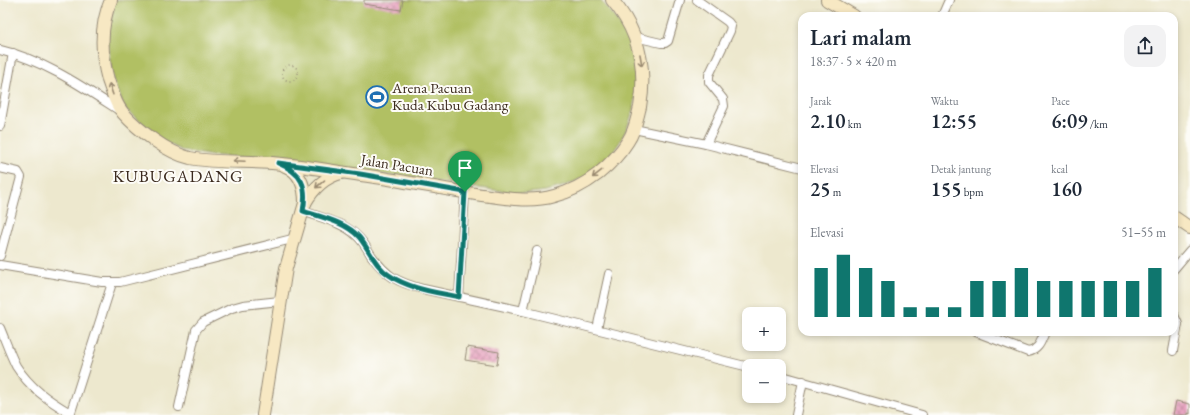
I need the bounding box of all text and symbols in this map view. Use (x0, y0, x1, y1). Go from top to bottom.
text: Lari malam (810, 23, 912, 52)
button: share (1124, 25, 1166, 67)
one-way arrow (637, 53, 645, 66)
text: 18:37 · 5 × 420 m (810, 53, 897, 70)
place label: Arena Pacuan Kuda Kubu Gadang (391, 78, 509, 114)
one-way arrow (107, 82, 114, 95)
sports icon: Arena Pacuan Kuda Kubu Gadang (364, 84, 390, 110)
text: Jarak (810, 94, 831, 108)
text: Waktu (931, 94, 958, 108)
text: Pace (1051, 94, 1070, 108)
text: 2.10 (810, 108, 846, 134)
text: 12:55 (931, 108, 977, 134)
text: 6:09 (1051, 108, 1088, 134)
text: km (846, 117, 862, 131)
text: /km (1088, 117, 1108, 131)
street label: Jalan Pacuan (358, 149, 435, 180)
pin (448, 151, 482, 192)
icon: arrive (454, 157, 476, 179)
one-way arrow (233, 158, 246, 165)
text: Elevasi (810, 162, 838, 176)
text: Detak jantung (931, 162, 991, 176)
text: kcal (1051, 162, 1068, 176)
district label: KUBUGADANG (113, 165, 243, 187)
one-way arrow (591, 170, 602, 179)
text: 25 (810, 176, 831, 202)
text: 155 (931, 176, 961, 202)
text: 160 (1051, 176, 1082, 202)
one-way arrow (315, 180, 326, 189)
text: m (831, 185, 841, 199)
text: bpm (961, 185, 984, 199)
text: Elevasi (810, 224, 844, 241)
text: 51–55 m (1121, 224, 1166, 241)
map controls (742, 307, 786, 403)
button: + (742, 307, 786, 351)
button: − (742, 359, 786, 403)

